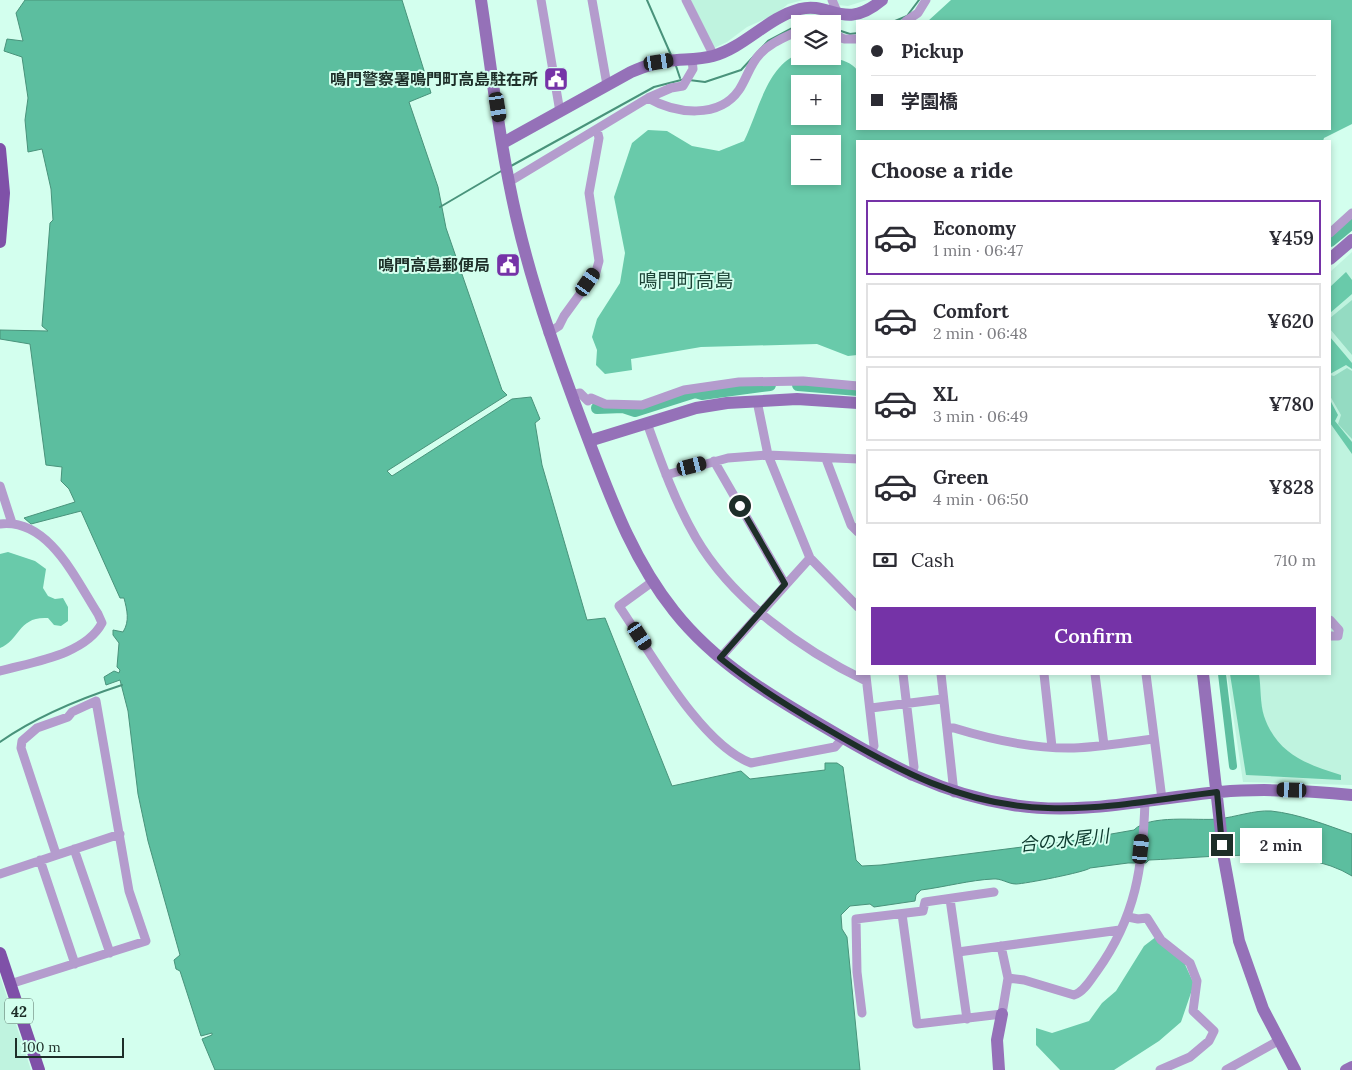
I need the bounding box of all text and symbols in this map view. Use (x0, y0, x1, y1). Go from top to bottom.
map controls (791, 15, 841, 185)
button: layers (791, 15, 841, 65)
text: Pickup (901, 39, 964, 63)
car (643, 52, 674, 72)
public building icon: 鳴門警察署鳴門町高島駐在所 (543, 66, 569, 92)
place label: 鳴門警察署鳴門町高島駐在所 (330, 69, 538, 89)
button: + (791, 75, 841, 125)
text: 学園橋 (901, 89, 958, 113)
car (488, 91, 507, 123)
button: − (791, 135, 841, 185)
text: Choose a ride (871, 156, 1013, 184)
icon: car (873, 215, 918, 260)
text: Economy (933, 216, 1016, 240)
text: ¥459 (1269, 226, 1314, 250)
text: 1 min · 06:47 (933, 240, 1023, 260)
public building icon: 鳴門高島郵便局 (495, 252, 521, 278)
place label: 鳴門高島郵便局 (378, 255, 490, 275)
car (573, 265, 602, 299)
district label: 鳴門町高島 (638, 268, 734, 292)
icon: car (873, 298, 918, 343)
text: Comfort (933, 299, 1009, 323)
text: ¥620 (1267, 309, 1314, 333)
text: 2 min · 06:48 (933, 323, 1028, 343)
icon: car (873, 381, 918, 426)
text: XL (933, 382, 958, 406)
text: ¥780 (1269, 392, 1314, 416)
text: 3 min · 06:49 (933, 406, 1028, 426)
car (675, 455, 708, 477)
icon: car (873, 464, 918, 509)
text: Green (933, 465, 989, 489)
text: ¥828 (1269, 475, 1314, 499)
text: 4 min · 06:50 (933, 489, 1029, 509)
route start (729, 495, 751, 517)
icon: cash (871, 546, 899, 574)
text: Cash (911, 548, 954, 572)
text: 710 m (1274, 550, 1316, 570)
button: Confirm (871, 607, 1316, 665)
car (625, 619, 654, 653)
car (1276, 782, 1307, 798)
water label: 合の水尾川 (1018, 824, 1112, 856)
callout: 2 min (1240, 828, 1322, 862)
car (1131, 833, 1150, 865)
route end (1211, 834, 1233, 856)
text: 2 min (1260, 835, 1302, 855)
road number: 42 (5, 998, 33, 1024)
scale bar (15, 1035, 124, 1058)
text: 100 m (22, 1038, 61, 1056)

